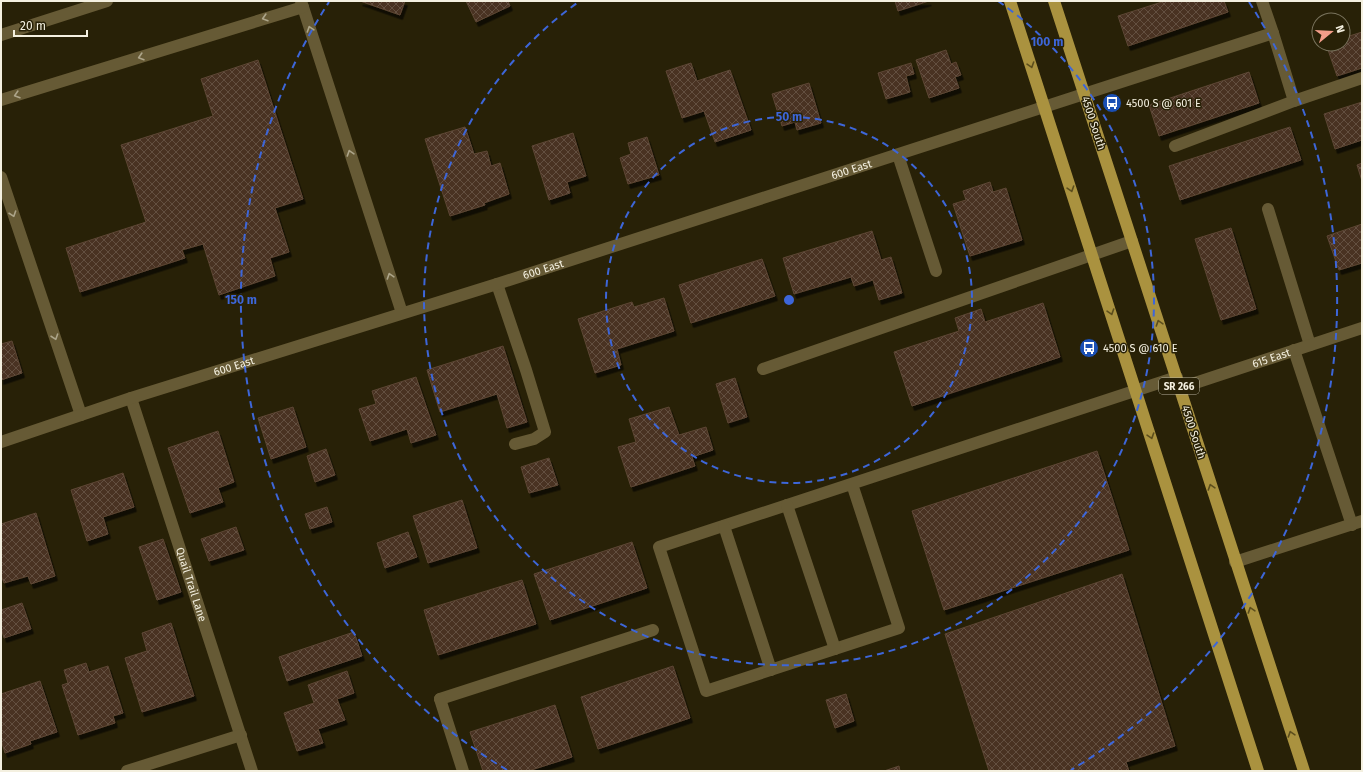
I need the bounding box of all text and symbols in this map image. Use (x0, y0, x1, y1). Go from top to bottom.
scale bar (14, 12, 87, 38)
north arrow (1311, 12, 1351, 52)
one-way arrow (262, 13, 269, 22)
text: 20 m (20, 19, 46, 33)
text: N (1333, 24, 1347, 35)
one-way arrow (306, 26, 315, 33)
text: 100 m (1031, 35, 1063, 49)
one-way arrow (138, 52, 145, 61)
one-way arrow (1026, 61, 1035, 68)
one-way arrow (14, 90, 21, 99)
bus stop icon: 4500 S @ 601 E (1101, 92, 1123, 114)
street label: 4500 South (1079, 95, 1108, 152)
place label: 4500 S @ 601 E (1126, 97, 1201, 110)
text: 50 m (776, 110, 802, 124)
one-way arrow (346, 149, 355, 156)
street label: 600 East (830, 157, 873, 182)
one-way arrow (1066, 185, 1075, 192)
one-way arrow (9, 210, 17, 217)
street label: 600 East (521, 257, 565, 282)
one-way arrow (386, 273, 395, 280)
text: 150 m (225, 293, 257, 307)
centre of rings (782, 293, 796, 307)
one-way arrow (1106, 309, 1115, 316)
one-way arrow (1155, 319, 1164, 326)
one-way arrow (50, 333, 59, 340)
bus stop icon: 4500 S @ 610 E (1078, 337, 1100, 359)
place label: 4500 S @ 610 E (1103, 342, 1178, 355)
street label: 615 East (1251, 346, 1292, 371)
street label: 600 East (212, 354, 256, 379)
road number: SR 266 (1159, 378, 1199, 394)
street label: 4500 South (1179, 404, 1208, 461)
one-way arrow (1146, 432, 1155, 439)
one-way arrow (1207, 483, 1216, 490)
street label: Quail Trail Lane (173, 546, 209, 623)
one-way arrow (1247, 607, 1256, 614)
one-way arrow (1288, 731, 1296, 738)

